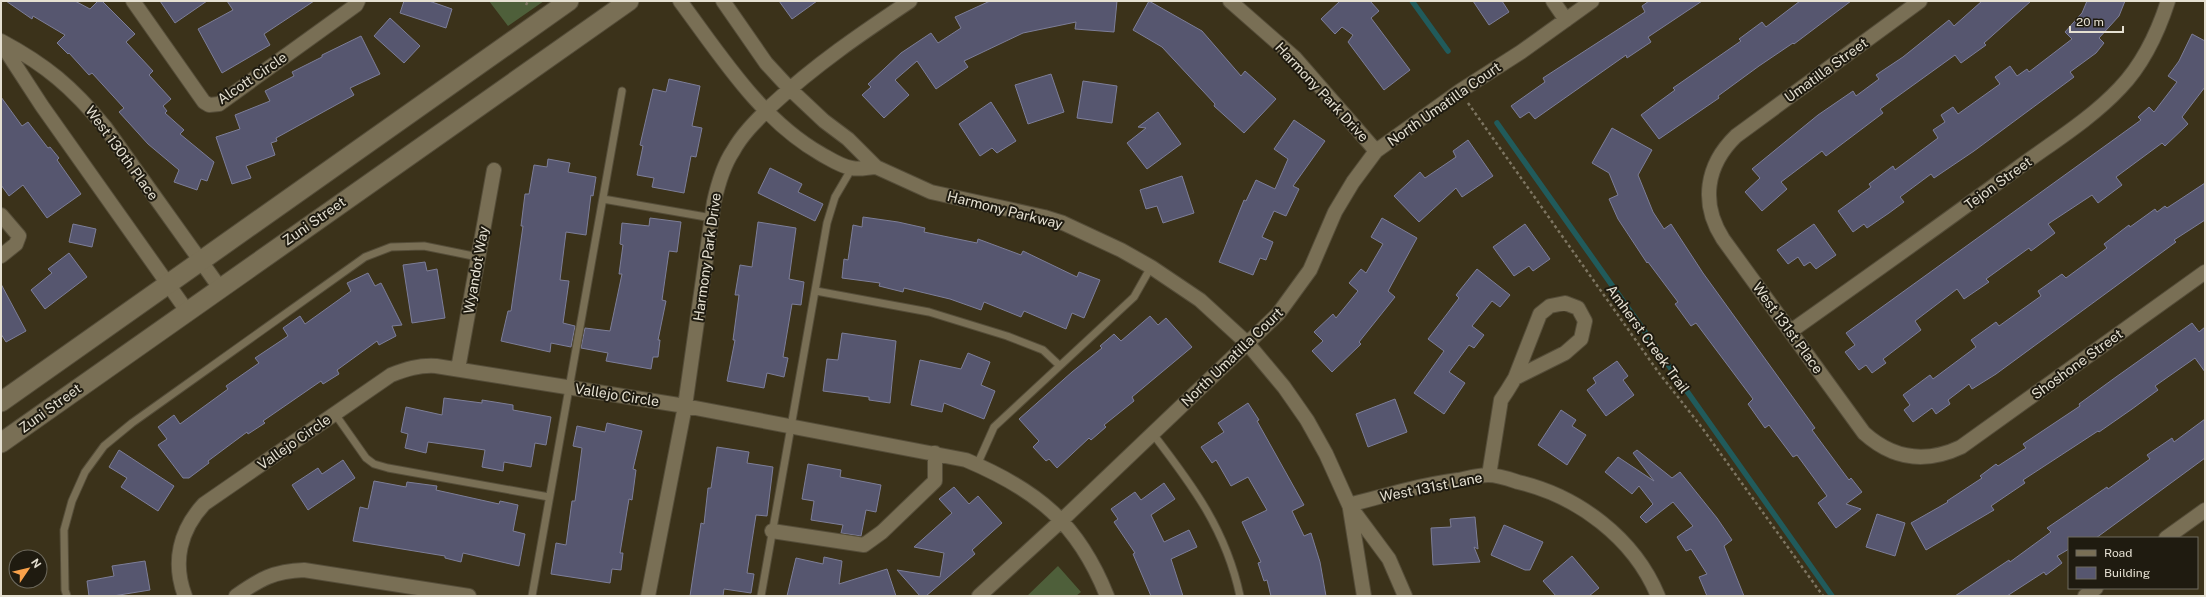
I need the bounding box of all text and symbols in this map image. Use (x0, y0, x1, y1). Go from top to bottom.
scale bar (2070, 8, 2123, 34)
text: 20 m (2076, 15, 2104, 29)
street label: Umatilla Street (1781, 35, 1871, 105)
street label: Harmony Park Drive (1272, 39, 1372, 145)
street label: Alcott Circle (214, 49, 290, 107)
street label: North Umatilla Court (1384, 59, 1504, 149)
street label: West 130th Place (82, 103, 162, 203)
street label: Tejon Street (1961, 153, 2035, 213)
street label: Harmony Parkway (946, 188, 1065, 232)
street label: Harmony Park Drive (690, 192, 724, 322)
street label: Zuni Street (280, 194, 348, 248)
street label: Wyandot Way (460, 224, 492, 315)
street label: West 131st Place (1750, 279, 1826, 377)
street label: Amherst Creek Trail (1603, 282, 1693, 396)
street label: North Umatilla Court (1178, 304, 1286, 410)
street label: Shoshone Street (2028, 326, 2126, 402)
street label: Zuni Street (16, 380, 84, 436)
street label: Vallejo Circle (574, 380, 660, 410)
street label: Vallejo Circle (255, 411, 334, 473)
street label: West 131st Lane (1378, 469, 1484, 505)
legend (2068, 537, 2198, 589)
text: Road (2104, 546, 2132, 560)
north arrow (8, 549, 48, 589)
text: N (29, 556, 44, 570)
text: Building (2104, 566, 2150, 580)

